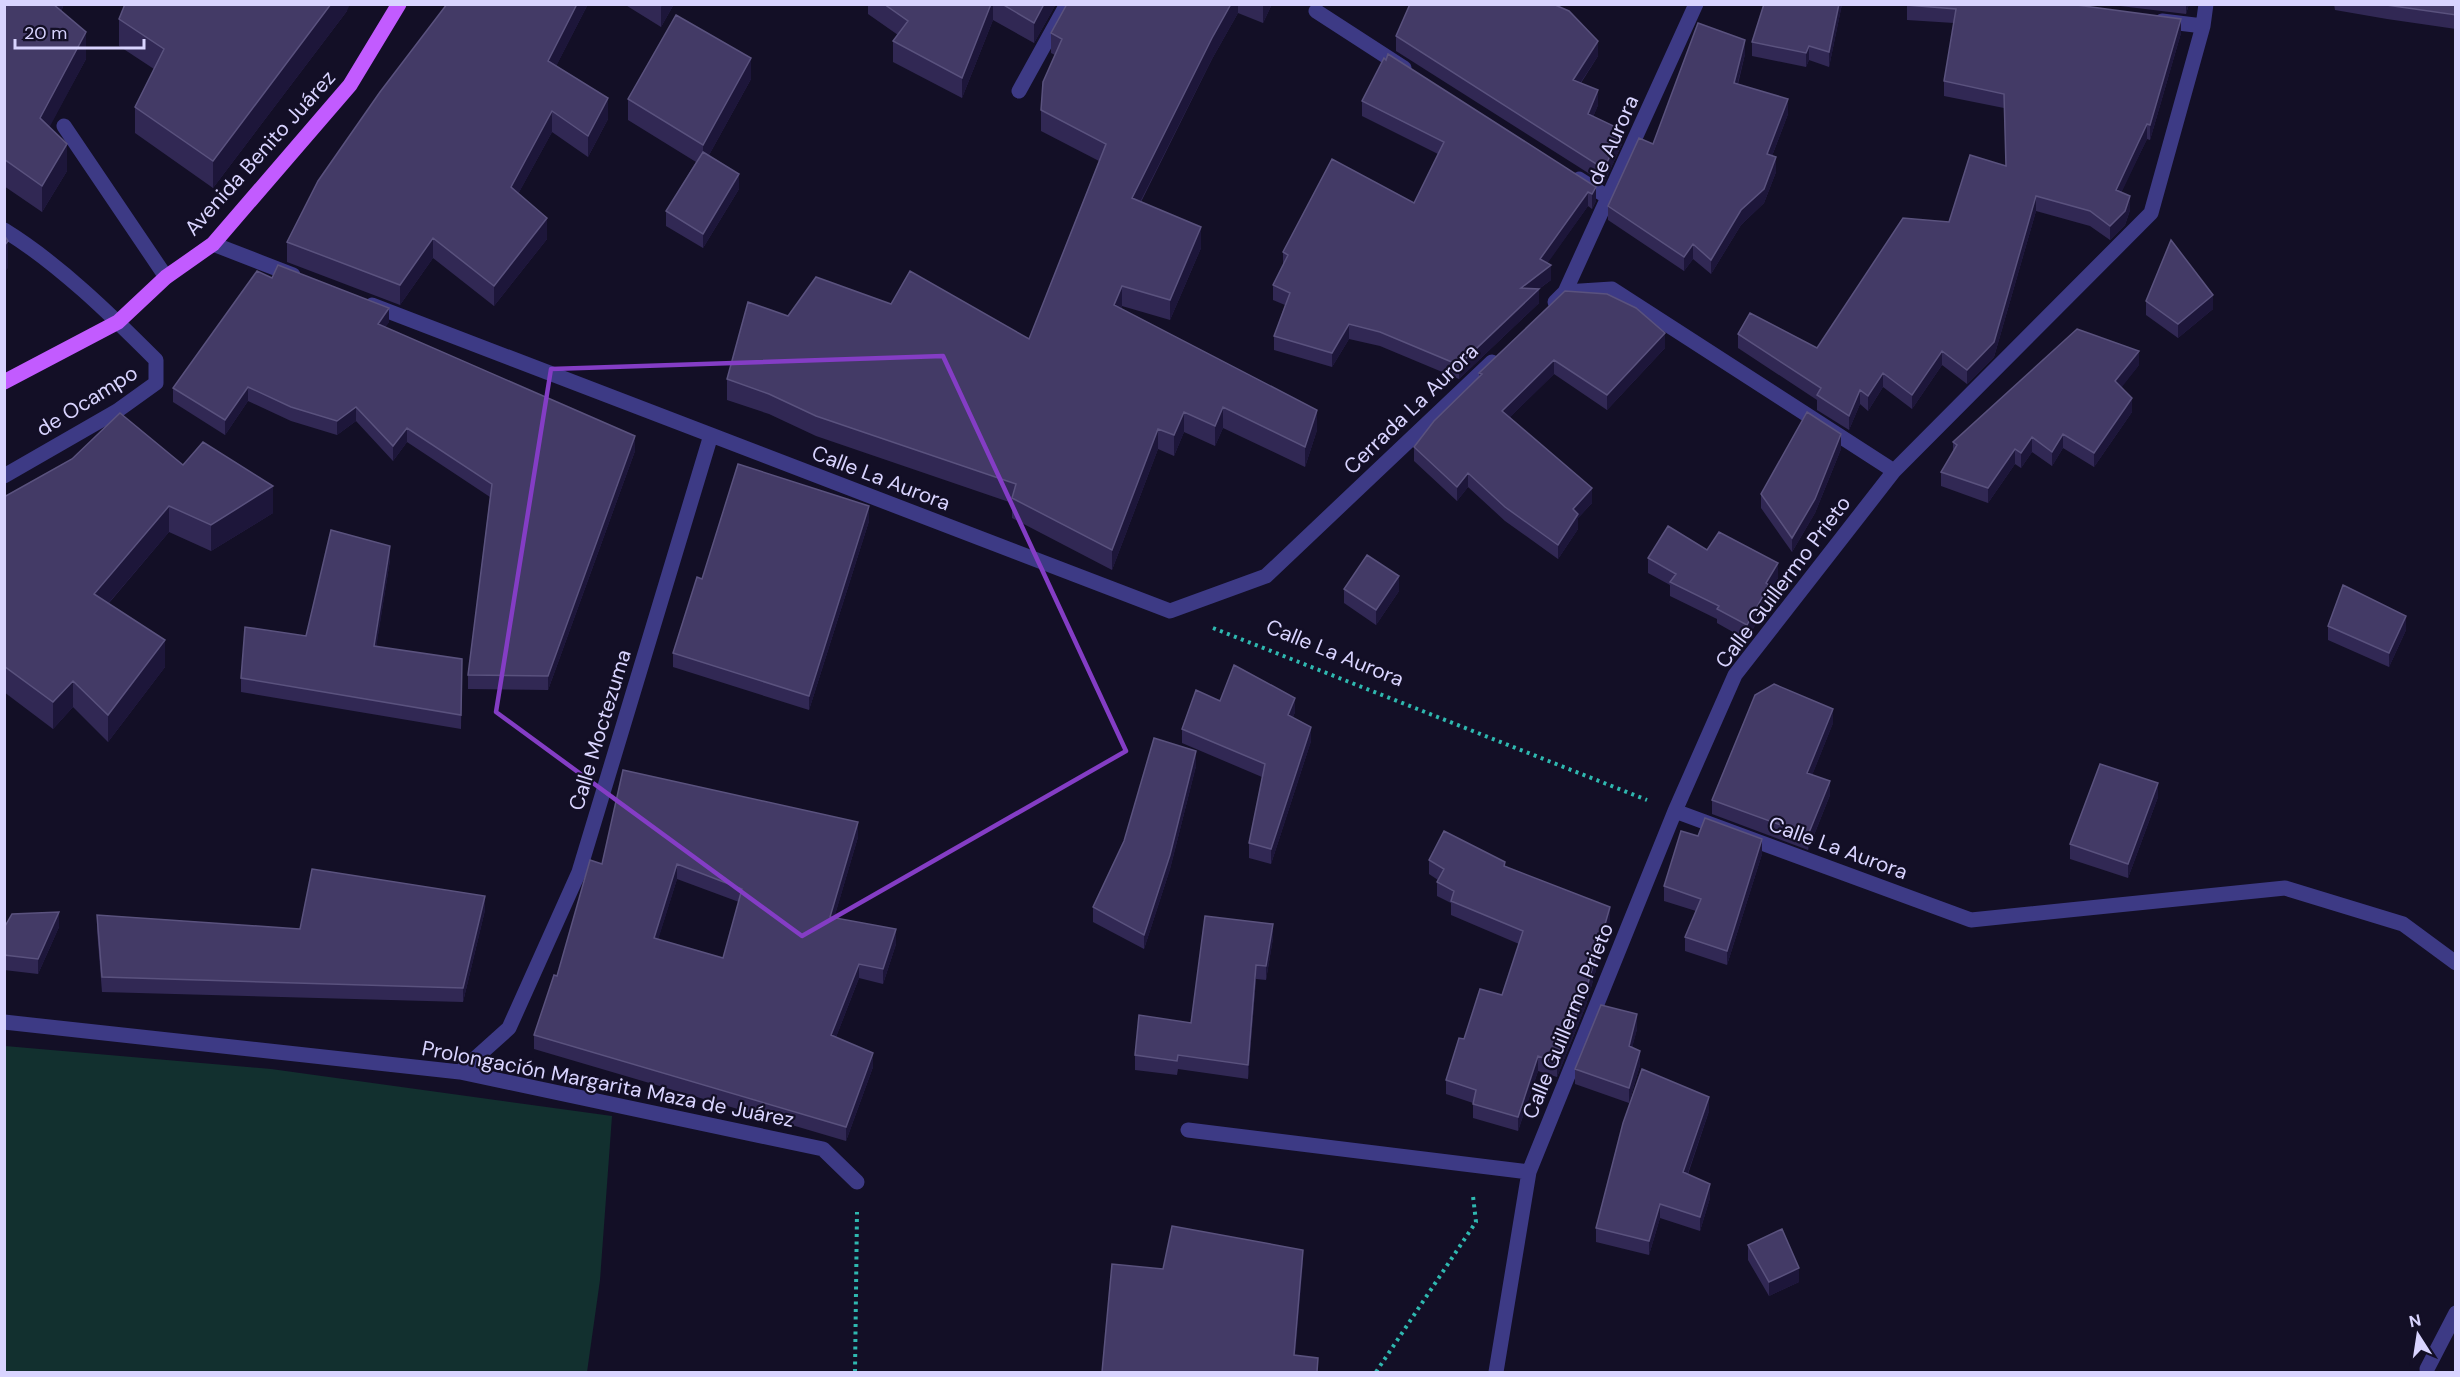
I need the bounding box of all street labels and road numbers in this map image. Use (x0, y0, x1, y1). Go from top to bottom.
street label: Avenida Benito Juárez (178, 64, 342, 242)
street label: de Aurora (1581, 91, 1645, 189)
street label: Cerrada La Aurora (1338, 337, 1484, 481)
street label: de Ocampo (31, 359, 143, 443)
street label: Calle La Aurora (808, 439, 954, 517)
street label: Calle Guillermo Prieto (1709, 490, 1857, 674)
street label: Calle La Aurora (1262, 613, 1408, 693)
street label: Calle Moctezuma (562, 646, 638, 814)
street label: Calle La Aurora (1765, 810, 1911, 886)
street label: Calle Guillermo Prieto (1516, 919, 1620, 1123)
street label: Prolongación Margarita Maza de Juárez (420, 1034, 796, 1134)

